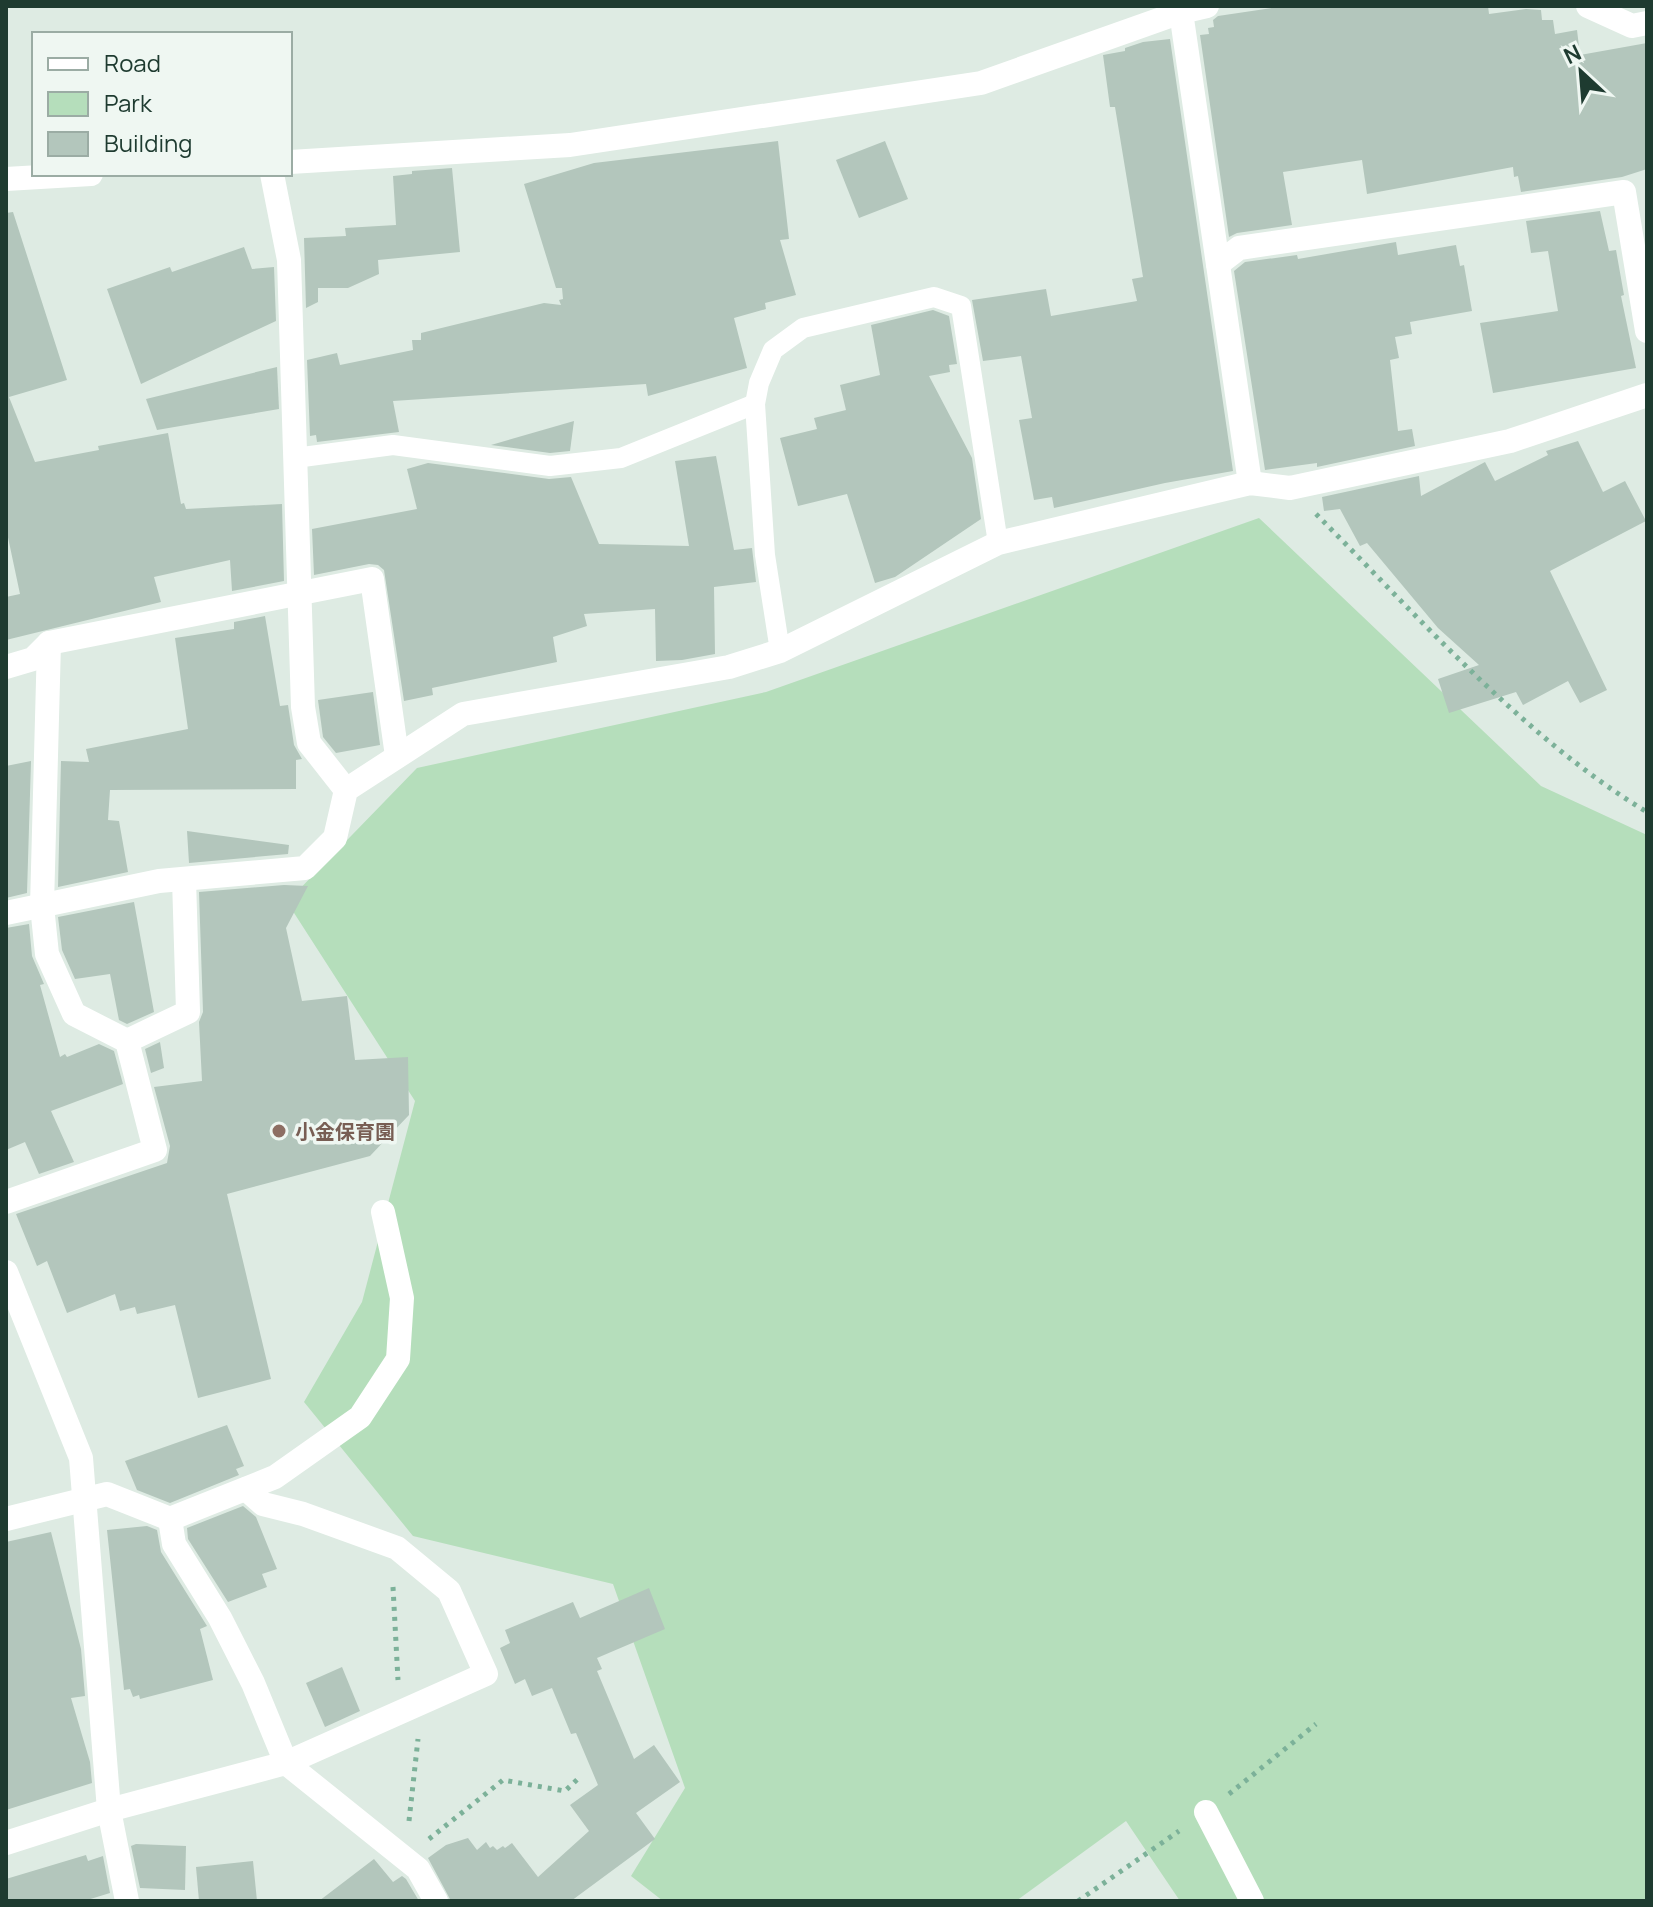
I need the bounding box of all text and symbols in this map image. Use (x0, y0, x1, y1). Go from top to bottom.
legend (32, 32, 292, 176)
north arrow (1541, 32, 1621, 112)
text: N (1559, 37, 1586, 71)
text: Road (104, 46, 161, 79)
text: Park (104, 86, 153, 119)
text: Building (104, 126, 192, 159)
place label: 小金保育園 (295, 1118, 395, 1145)
marker: 小金保育園 (270, 1122, 288, 1140)

